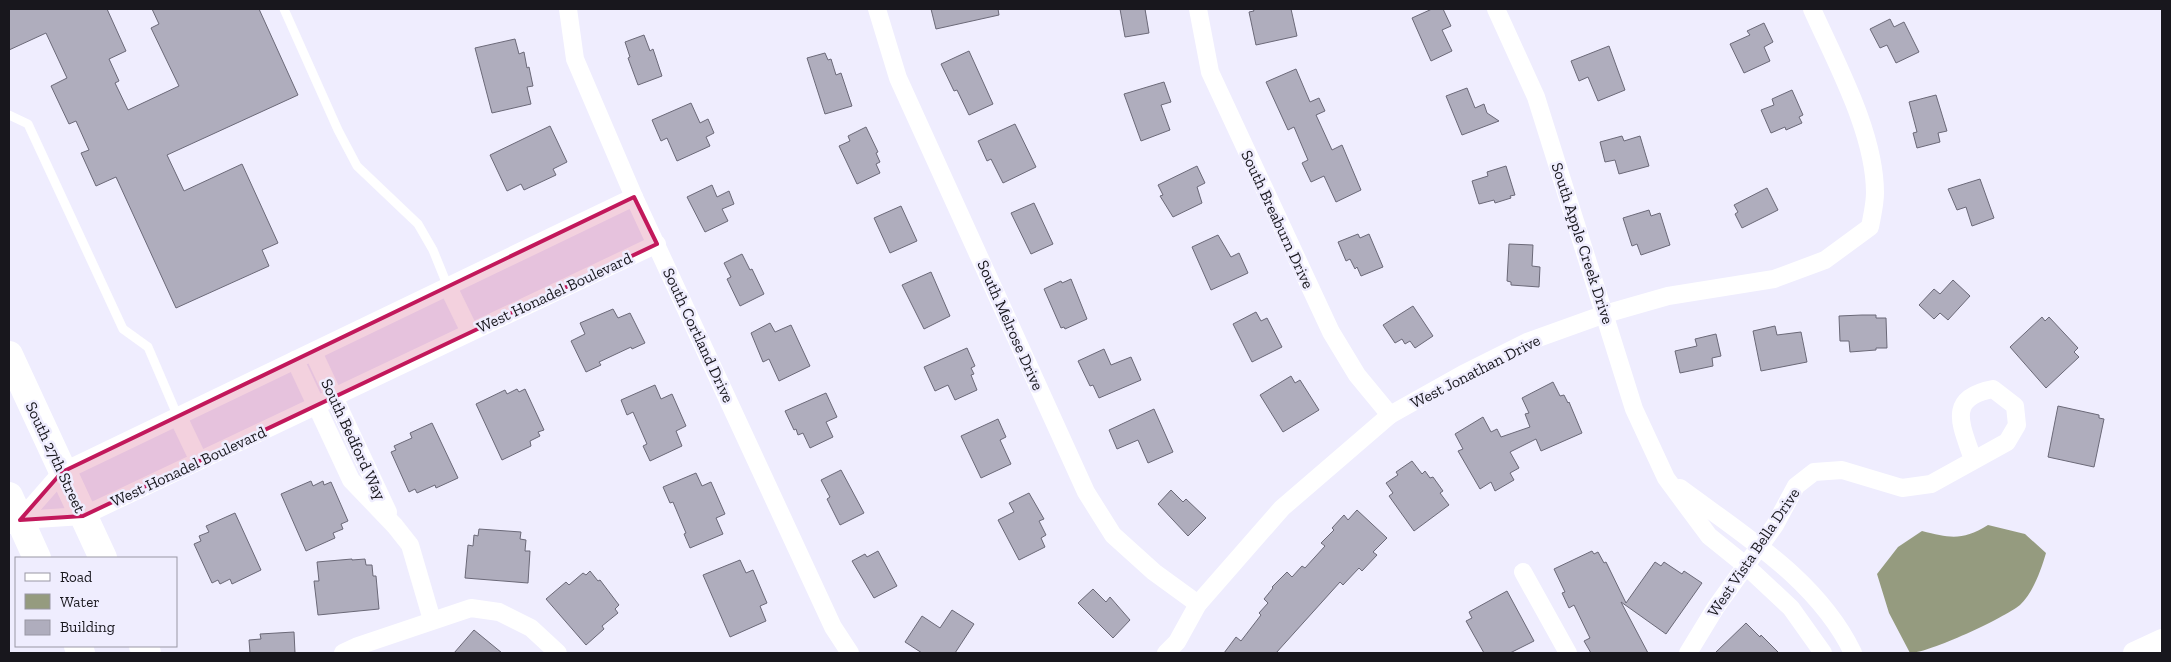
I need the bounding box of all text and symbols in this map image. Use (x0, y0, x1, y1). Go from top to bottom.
street label: South Breaburn Drive (1237, 147, 1318, 291)
street label: South Apple Creek Drive (1547, 160, 1618, 326)
street label: West Honadel Boulevard (474, 248, 635, 337)
street label: South Melrose Drive (973, 257, 1048, 393)
street label: South Cortland Drive (659, 265, 738, 406)
street label: West Jonathan Drive (1407, 330, 1543, 412)
street label: South Bedford Way (317, 376, 390, 504)
street label: South 27th Street (21, 399, 90, 516)
street label: West Honadel Boulevard (108, 422, 269, 511)
street label: West Vista Bella Drive (1703, 484, 1804, 620)
legend (15, 557, 178, 647)
text: Road (60, 568, 93, 586)
text: Water (60, 593, 100, 611)
text: Building (60, 618, 115, 636)

